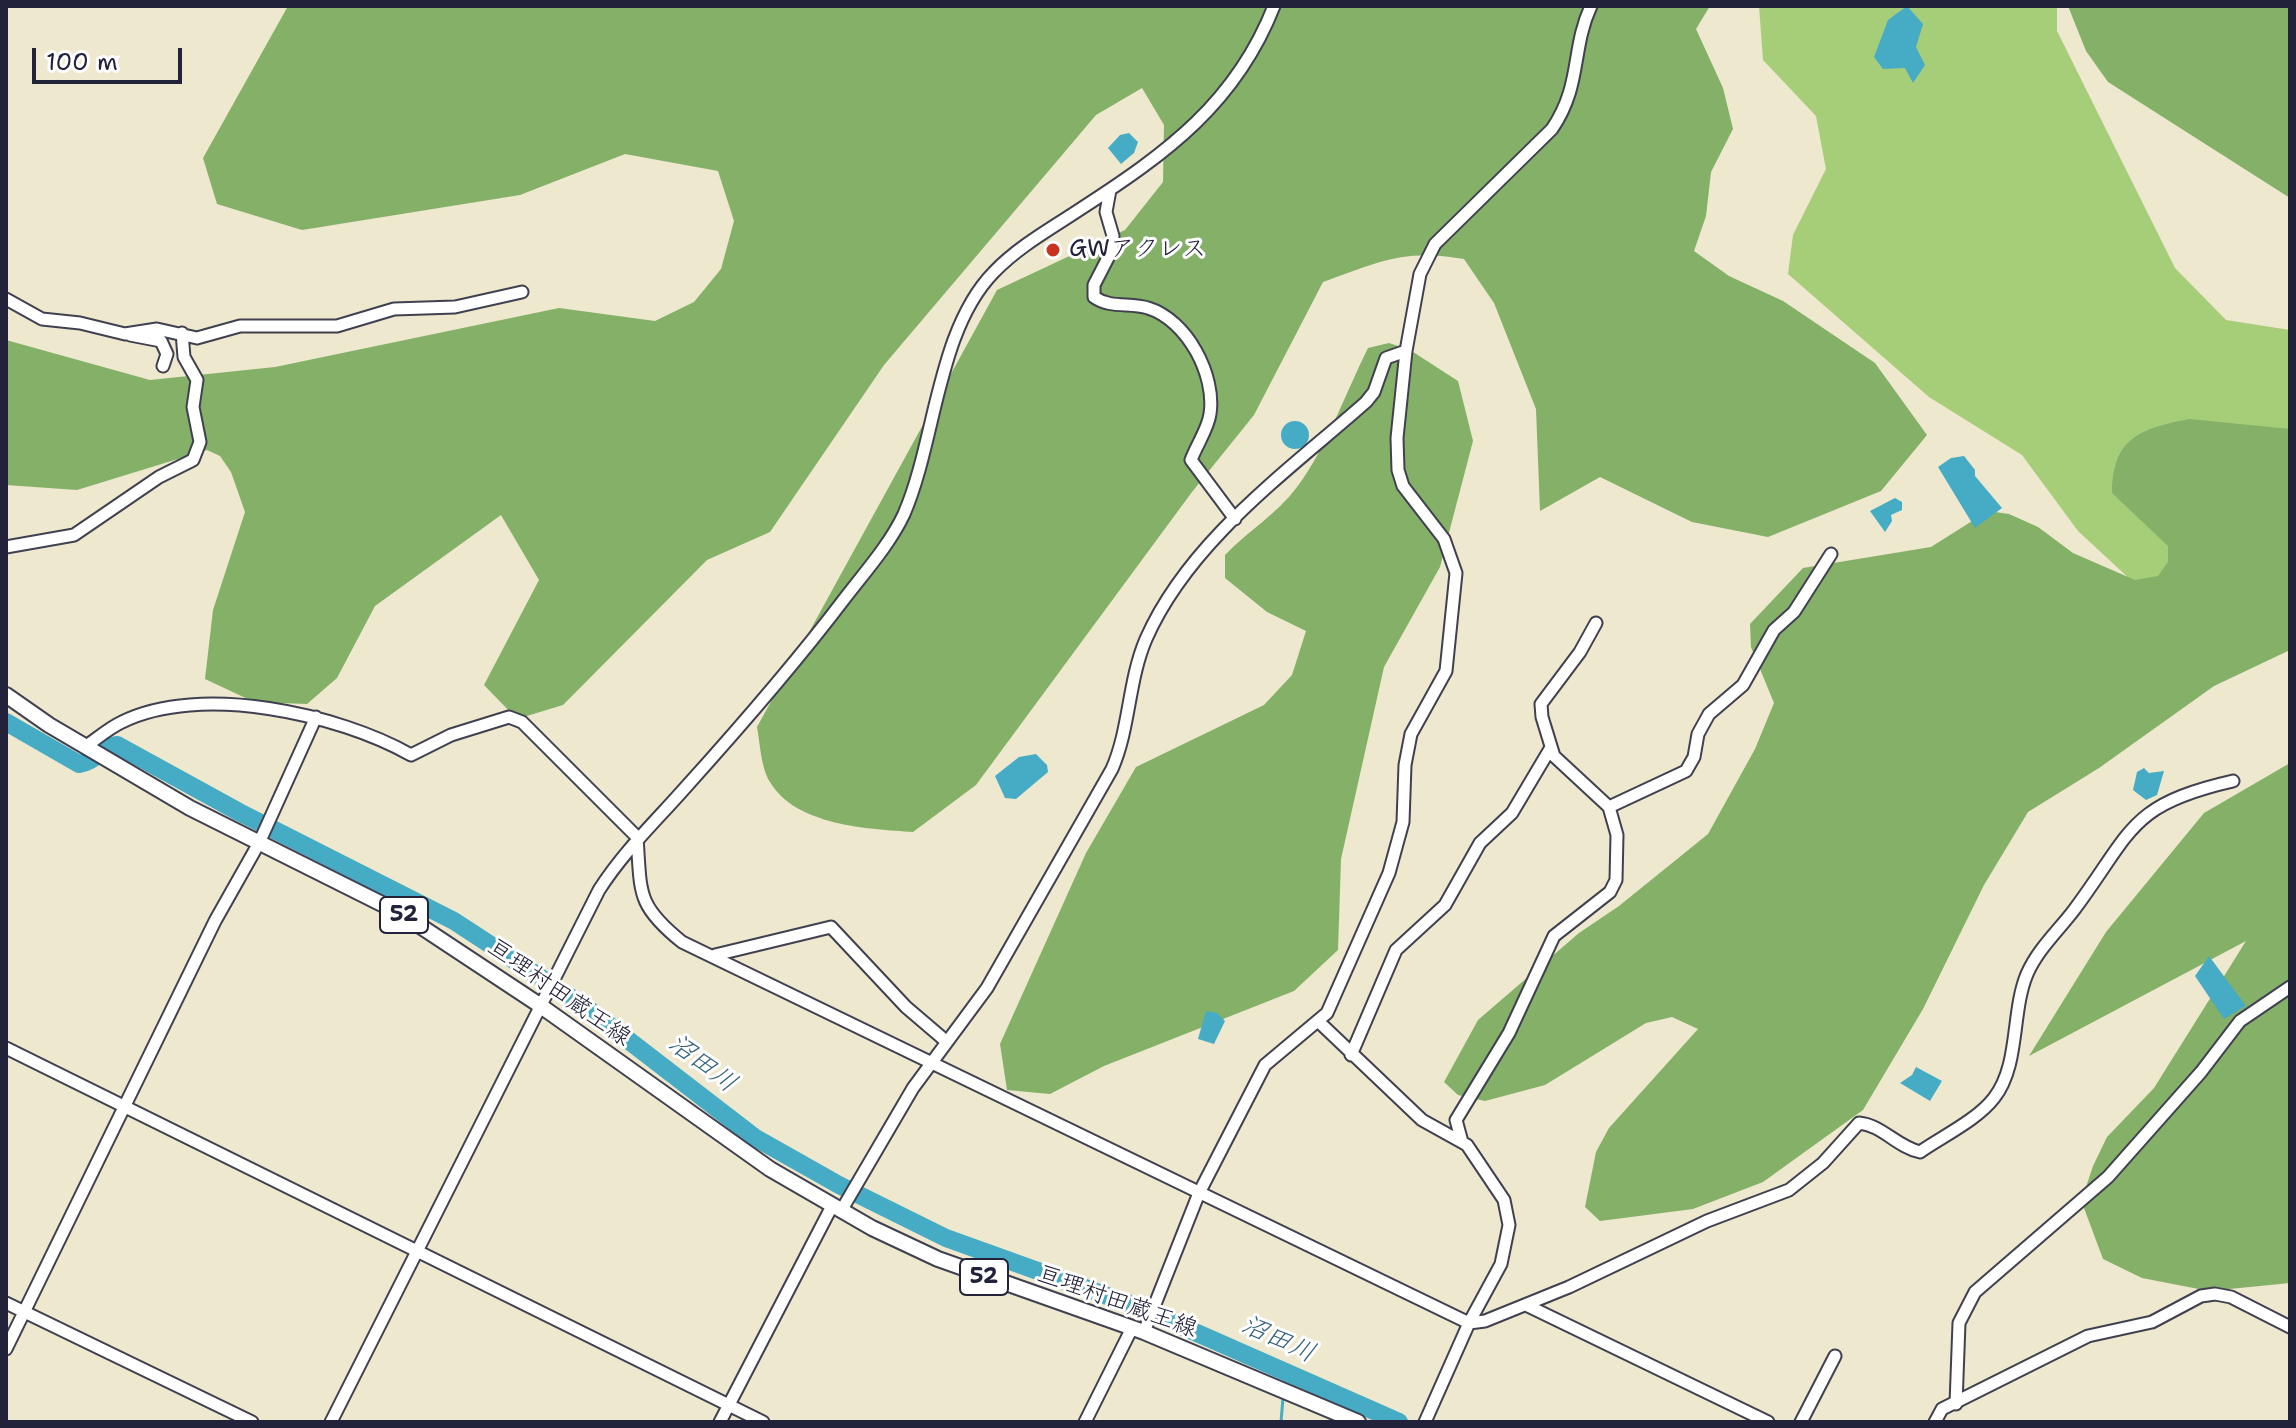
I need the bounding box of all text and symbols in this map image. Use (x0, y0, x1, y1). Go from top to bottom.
scale bar (36, 32, 186, 82)
text: 100 m (46, 46, 118, 78)
place label: GWアクレス (1069, 236, 1206, 264)
marker: GWアクレス (1044, 241, 1062, 259)
road number: 52 (380, 897, 428, 933)
street label: 亘理村田蔵王線 (482, 933, 636, 1053)
water label: 沼田川 (661, 1028, 743, 1100)
road number: 52 (960, 1259, 1008, 1295)
street label: 亘理村田蔵王線 (1033, 1260, 1201, 1344)
water label: 沼田川 (1236, 1310, 1320, 1370)

